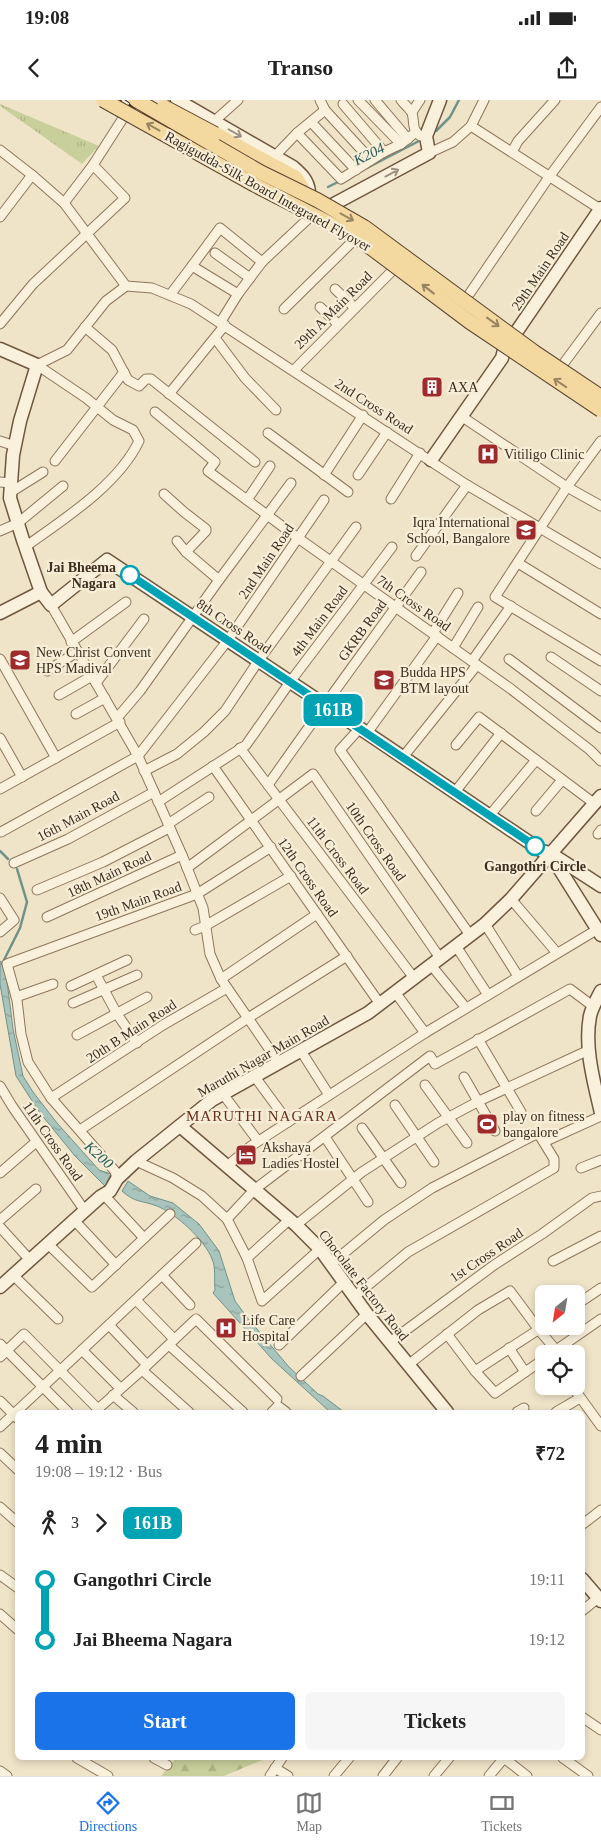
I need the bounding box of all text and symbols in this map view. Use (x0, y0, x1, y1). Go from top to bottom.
text: 19:08 (25, 7, 69, 28)
icon: back (20, 54, 48, 82)
icon: share (553, 54, 581, 82)
text: Transo (268, 55, 333, 80)
one-way arrow (146, 122, 160, 132)
street label: Ragigudda-Silk Board Integrated Flyover (162, 128, 374, 255)
one-way arrow (227, 128, 241, 138)
water label: K204 (350, 139, 388, 169)
one-way arrow (384, 168, 399, 177)
one-way arrow (339, 213, 354, 223)
street label: 29th Main Road (509, 229, 572, 313)
street label: 29th A Main Road (292, 269, 375, 352)
one-way arrow (422, 284, 435, 295)
one-way arrow (486, 317, 500, 327)
building icon: AXA (420, 375, 444, 399)
street label: 2nd Cross Road (332, 376, 415, 437)
one-way arrow (554, 378, 568, 388)
place label: AXA (448, 380, 479, 395)
hospital icon: Vitiligo Clinic (476, 442, 500, 466)
place label: Vitiligo Clinic (504, 447, 584, 462)
place label: Iqra International School, Bangalore (407, 515, 510, 546)
school or university icon: Iqra International School, Bangalore (514, 518, 538, 542)
street label: 2nd Main Road (236, 521, 297, 602)
place label: Jai Bheema Nagara (46, 560, 116, 591)
marker: Jai Bheema Nagara (120, 565, 140, 585)
street label: 7th Cross Road (374, 573, 453, 634)
street label: 4th Main Road (288, 583, 351, 659)
street label: 8th Cross Road (194, 596, 274, 657)
street label: GKRB Road (335, 597, 390, 664)
place label: New Christ Convent HPS Madival (36, 645, 151, 676)
school or university icon: New Christ Convent HPS Madival (8, 648, 32, 672)
place label: Budda HPS BTM layout (400, 665, 469, 696)
school or university icon: Budda HPS BTM layout (372, 668, 396, 692)
line badge: 161B (298, 694, 368, 726)
text: 161B (313, 700, 353, 720)
street label: 16th Main Road (35, 788, 122, 844)
street label: 10th Cross Road (343, 799, 409, 884)
street label: 11th Cross Road (304, 814, 372, 897)
street label: 12th Cross Road (275, 835, 341, 920)
marker: Gangothri Circle (525, 836, 545, 856)
street label: 18th Main Road (65, 848, 154, 900)
place label: Gangothri Circle (484, 859, 586, 874)
street label: 19th Main Road (93, 879, 183, 924)
street label: 20th B Main Road (84, 997, 179, 1066)
street label: Maruthi Nagar Main Road (195, 1013, 331, 1100)
street label: 11th Cross Road (20, 1099, 85, 1184)
district label: MARUTHI NAGARA (186, 1108, 338, 1124)
place label: play on fitness bangalore (503, 1109, 585, 1140)
sports icon: play on fitness bangalore (475, 1112, 499, 1136)
water label: K200 (81, 1138, 117, 1172)
place label: Akshaya Ladies Hostel (262, 1140, 339, 1171)
hotel icon: Akshaya Ladies Hostel (234, 1143, 258, 1167)
street label: 1st Cross Road (447, 1225, 526, 1285)
street label: Chocolate Factory Road (316, 1227, 411, 1344)
north arrow (535, 1285, 585, 1335)
map controls (535, 1285, 585, 1395)
place label: Life Care Hospital (242, 1313, 295, 1344)
hospital icon: Life Care Hospital (214, 1316, 238, 1340)
button: locate (535, 1345, 585, 1395)
text: 4 min (35, 1428, 103, 1459)
text: ₹72 (535, 1443, 565, 1464)
text: 19:08 – 19:12 · Bus (35, 1463, 162, 1480)
icon: walk (35, 1509, 63, 1537)
icon: forward (87, 1509, 115, 1537)
text: 161B (133, 1513, 172, 1533)
text: 3 (71, 1514, 79, 1531)
text: Gangothri Circle (73, 1569, 211, 1590)
text: 19:11 (529, 1571, 565, 1588)
text: Jai Bheema Nagara (73, 1629, 232, 1650)
text: 19:12 (529, 1631, 565, 1648)
button: Start (35, 1692, 295, 1750)
button: Tickets (305, 1692, 565, 1750)
tab: Directions (79, 1789, 137, 1835)
tab: Map (295, 1789, 323, 1835)
tab: Tickets (481, 1789, 522, 1835)

